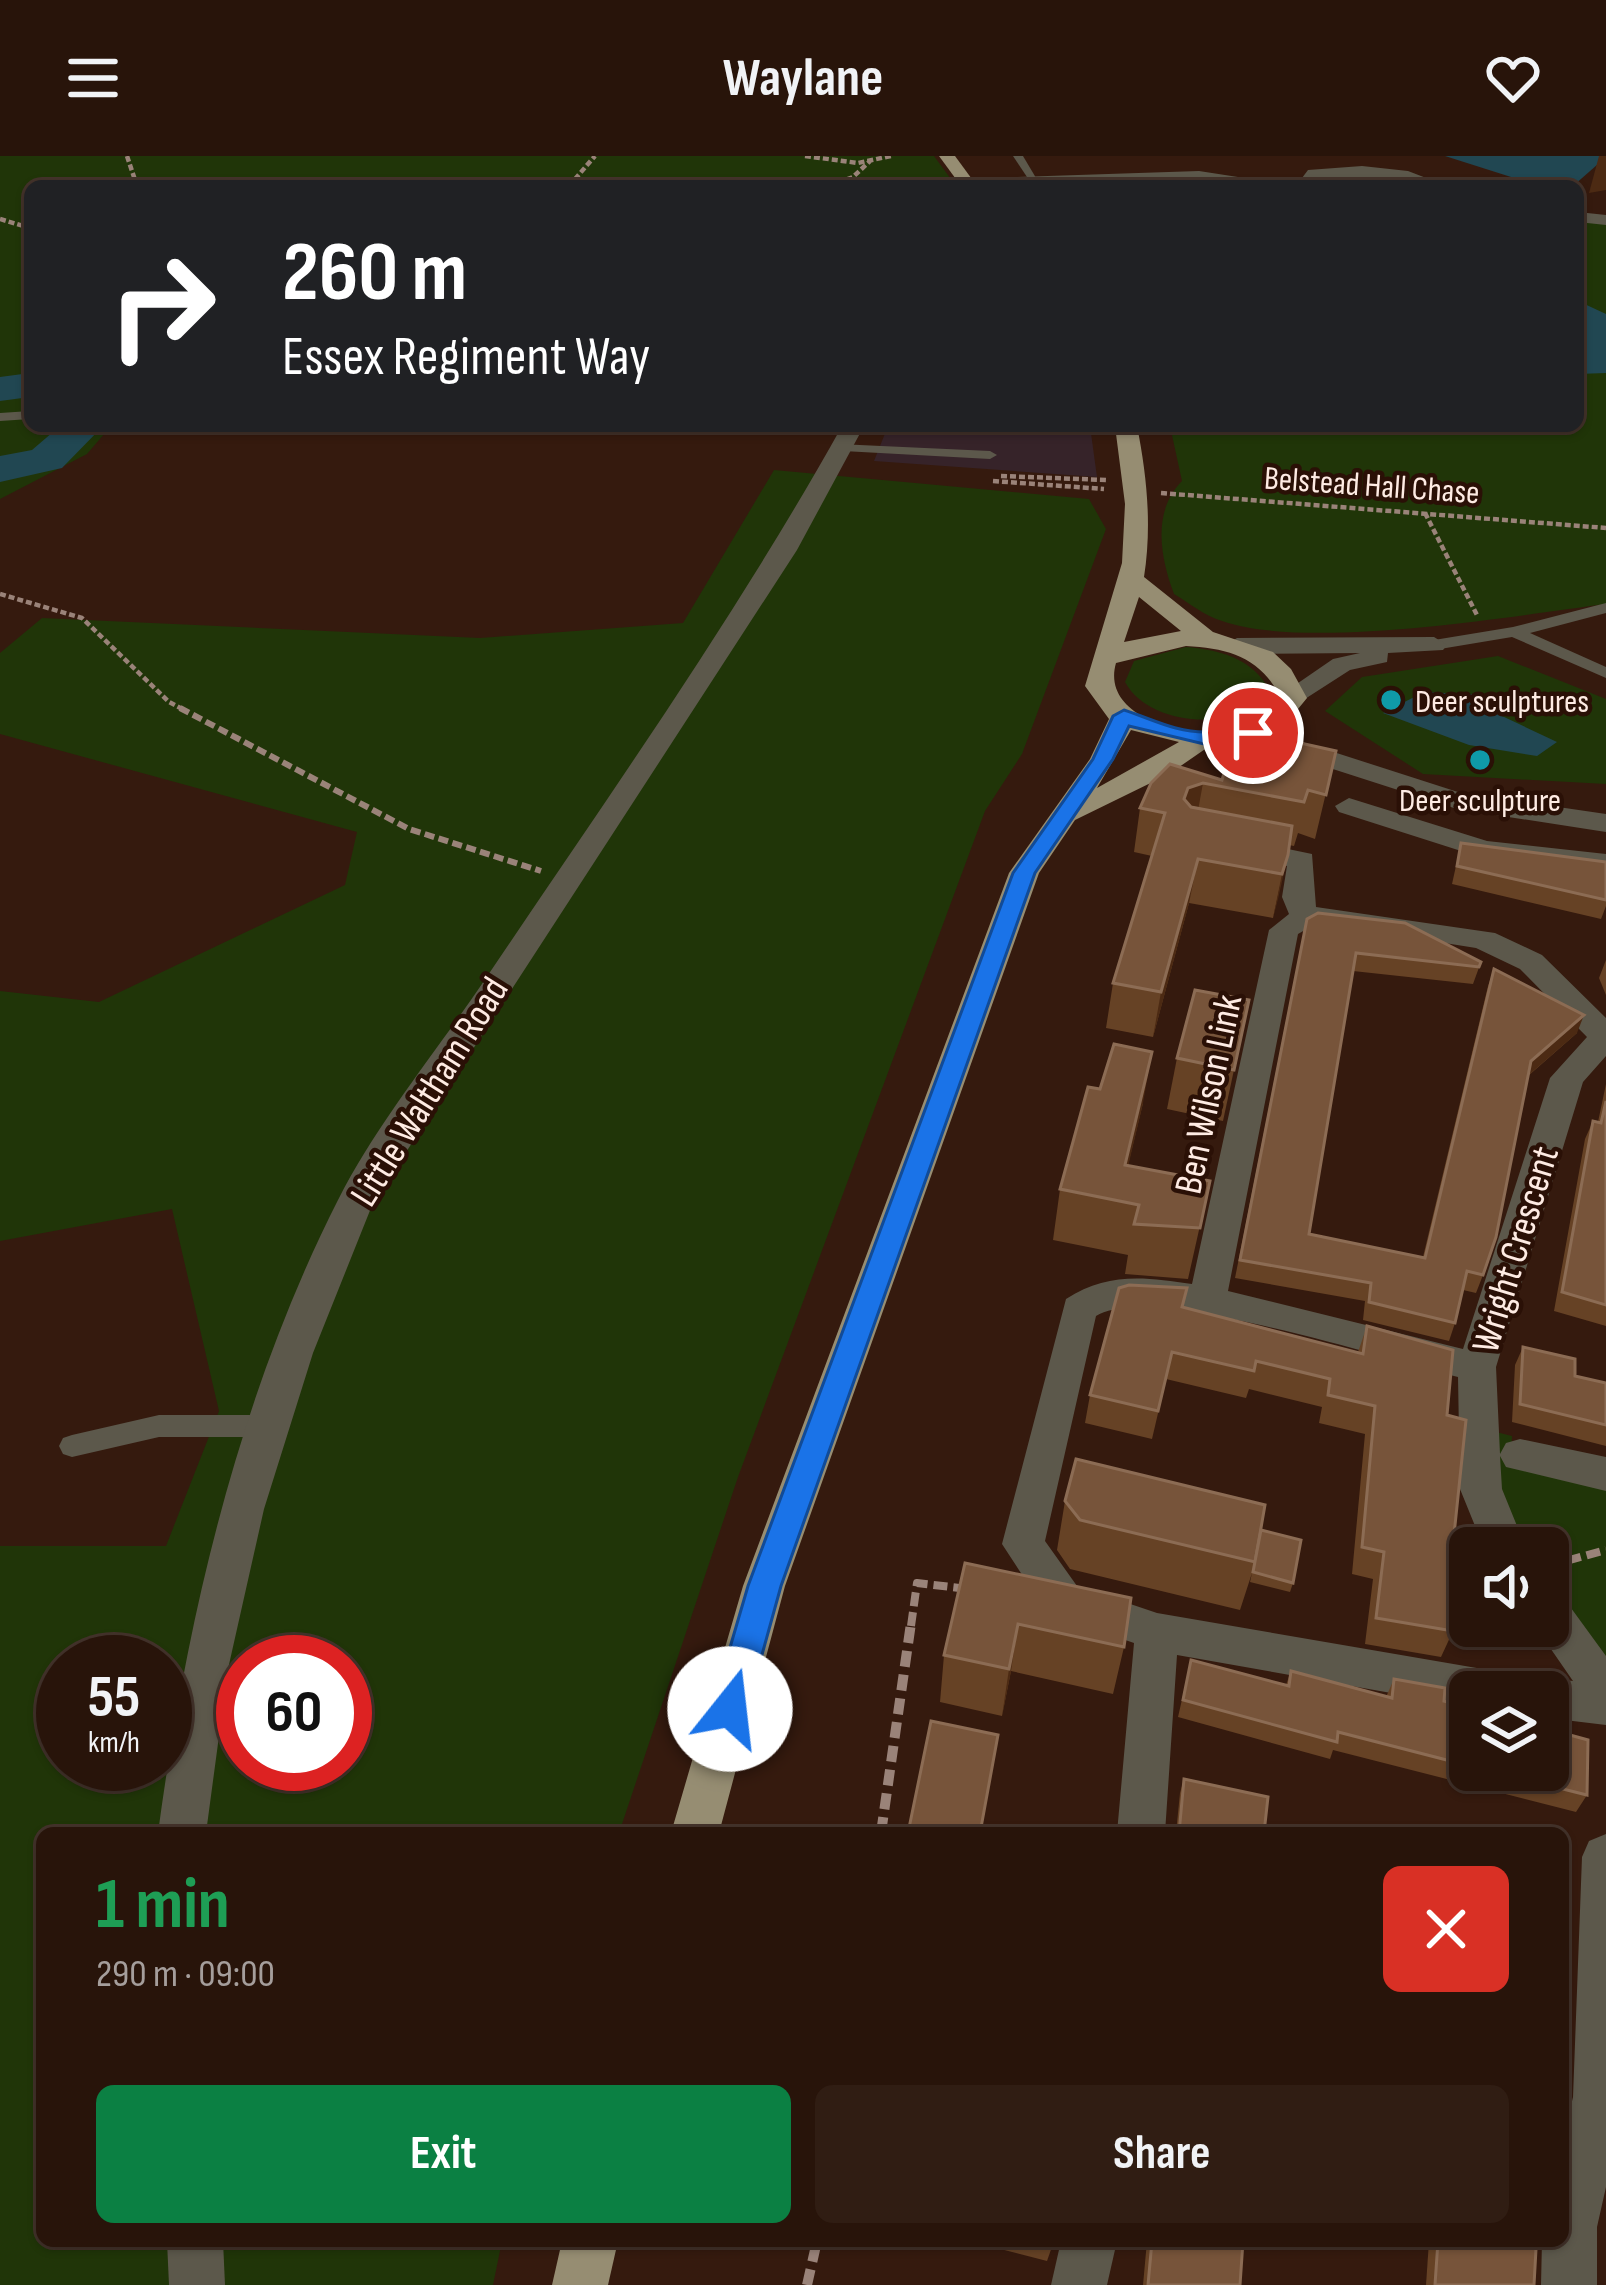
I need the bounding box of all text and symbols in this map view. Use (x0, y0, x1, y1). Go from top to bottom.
icon: menu (60, 45, 126, 111)
icon: heart (1480, 45, 1546, 111)
text: Waylane (723, 46, 883, 111)
text: 260 m (282, 223, 467, 324)
icon: right (84, 228, 240, 384)
text: Essex Regiment Way (282, 325, 650, 390)
street label: Belstead Hall Chase (1263, 459, 1481, 513)
pin (1202, 682, 1304, 784)
place label: Deer sculptures (1415, 682, 1589, 722)
marker: Deer sculptures (1378, 687, 1404, 713)
icon: arrive (1220, 700, 1286, 766)
marker: Deer sculpture (1467, 747, 1493, 773)
place label: Deer sculpture (1399, 781, 1561, 821)
street label: Little Waltham Road (341, 969, 519, 1215)
street label: Ben Wilson Link (1165, 991, 1253, 1198)
street label: Wright Crescent (1463, 1141, 1570, 1358)
map controls (1449, 1527, 1569, 1791)
button: sound (1449, 1527, 1569, 1647)
speed limit sign: 60 (216, 1635, 372, 1791)
position arrow (667, 1646, 793, 1772)
text: 55 (88, 1662, 140, 1734)
button: layers (1449, 1671, 1569, 1791)
text: km/h (88, 1725, 140, 1761)
text: 1 min (96, 1862, 230, 1949)
button: close (1383, 1866, 1509, 1992)
text: 290 m · 09:00 (96, 1951, 275, 1998)
button: Exit (96, 2085, 791, 2223)
button: Share (815, 2085, 1509, 2223)

